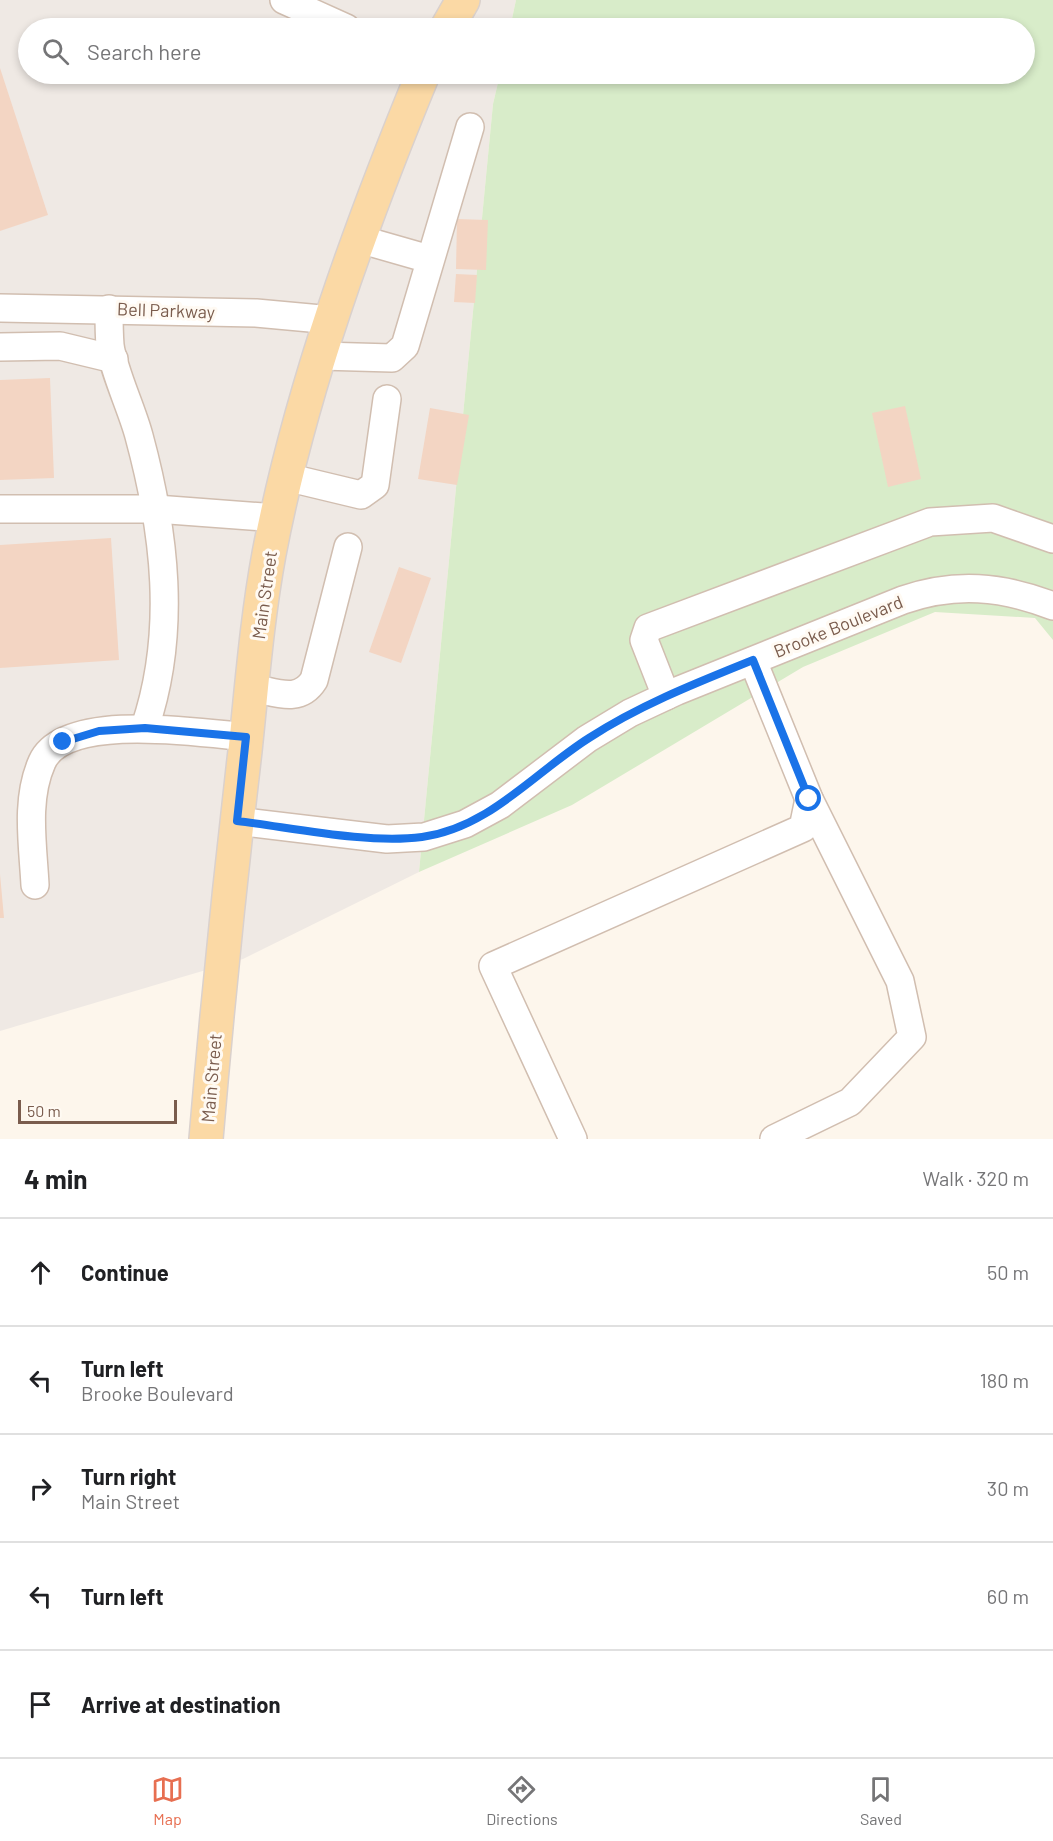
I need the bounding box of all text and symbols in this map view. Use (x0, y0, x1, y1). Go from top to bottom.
search box (18, 18, 1035, 84)
icon: search (39, 35, 72, 68)
text: Search here (87, 38, 201, 64)
street label: Bell Parkway (116, 297, 216, 323)
street label: Main Street (247, 549, 281, 641)
street label: Brooke Boulevard (770, 590, 906, 662)
route end (49, 728, 75, 754)
route start (795, 785, 821, 811)
street label: Main Street (196, 1033, 226, 1123)
scale bar (18, 1097, 177, 1124)
text: 50 m (27, 1101, 61, 1120)
text: 4 min (24, 1163, 88, 1194)
text: Walk · 320 m (922, 1166, 1029, 1190)
icon: ahead (24, 1256, 57, 1289)
text: Continue (81, 1259, 169, 1285)
text: 50 m (987, 1260, 1029, 1284)
text: Turn left (81, 1355, 164, 1381)
icon: left (24, 1364, 57, 1397)
text: 180 m (980, 1368, 1029, 1392)
text: Brooke Boulevard (81, 1381, 234, 1405)
text: Turn right (81, 1463, 176, 1489)
icon: right (24, 1472, 57, 1505)
text: 30 m (987, 1476, 1029, 1500)
text: Main Street (81, 1489, 180, 1513)
icon: left (24, 1580, 57, 1613)
text: Turn left (81, 1583, 164, 1609)
text: 60 m (987, 1584, 1029, 1608)
icon: arrive (24, 1688, 57, 1721)
text: Arrive at destination (81, 1691, 280, 1717)
tab: Map (151, 1773, 184, 1828)
tab: Directions (486, 1773, 558, 1828)
tab: Saved (860, 1773, 902, 1828)

